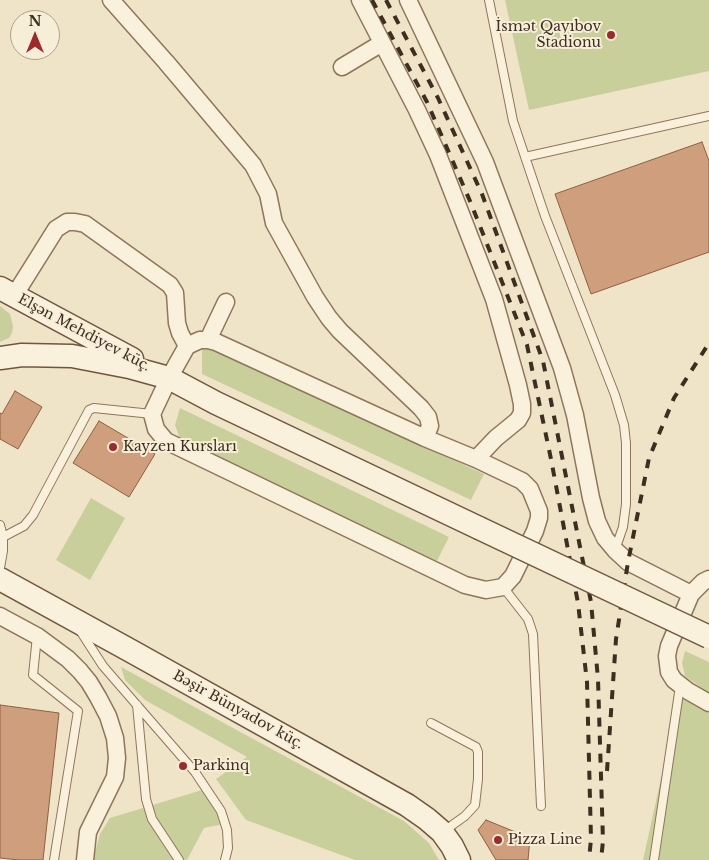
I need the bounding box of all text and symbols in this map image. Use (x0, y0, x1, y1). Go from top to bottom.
north arrow (10, 10, 60, 60)
text: N (28, 12, 42, 30)
place label: İsmət Qayıbov Stadionu (496, 19, 601, 52)
marker: İsmət Qayıbov Stadionu (605, 29, 617, 41)
street label: Elşən Mehdiyev küç. (15, 291, 153, 375)
place label: Kayzen Kursları (123, 439, 237, 455)
marker: Kayzen Kursları (107, 441, 119, 453)
street label: Bəşir Bünyadov küç. (170, 667, 306, 753)
place label: Parkinq (193, 758, 249, 774)
marker: Parkinq (177, 760, 189, 772)
place label: Pizza Line (508, 832, 582, 848)
marker: Pizza Line (492, 834, 504, 846)

